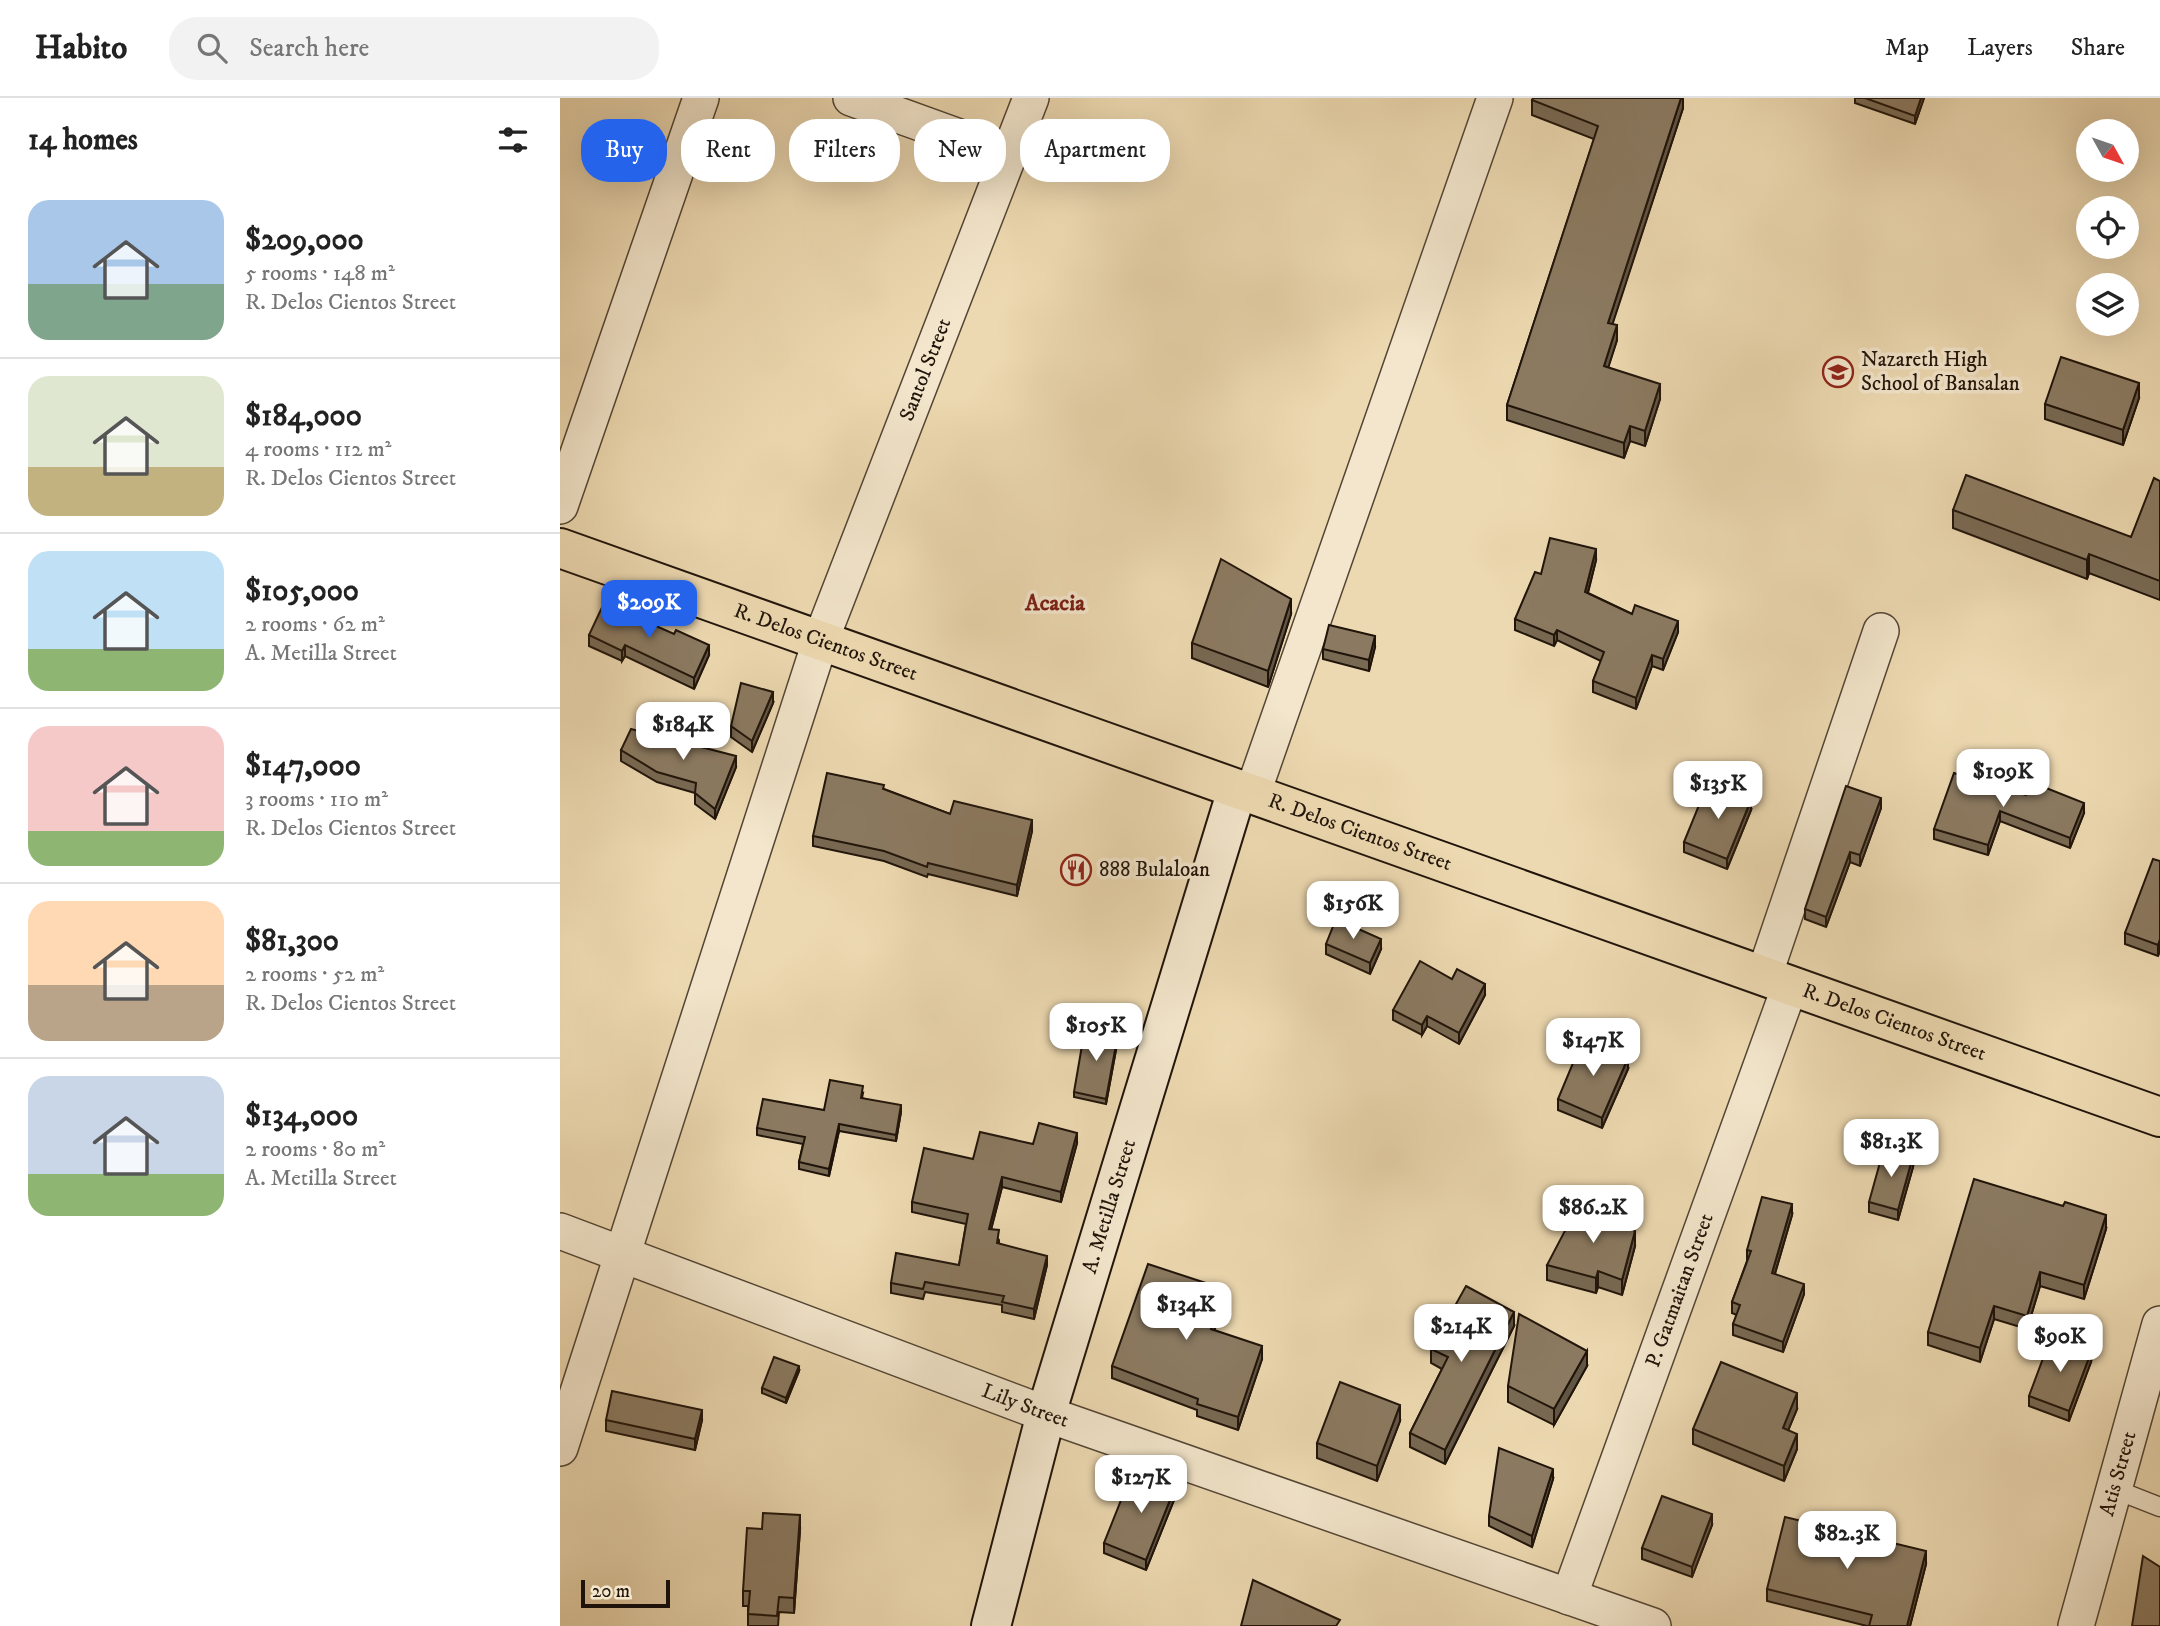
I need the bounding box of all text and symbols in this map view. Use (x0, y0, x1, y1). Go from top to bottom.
search box (169, 17, 659, 80)
text: Habito (35, 28, 127, 69)
icon: search (193, 29, 231, 67)
text: Search here (249, 32, 369, 65)
text: Map (1885, 33, 1929, 63)
text: Layers (1967, 33, 2033, 63)
text: Share (2071, 33, 2125, 63)
chip: Buy (581, 119, 667, 182)
chip: Rent (681, 119, 775, 182)
chip: Filters (789, 119, 900, 182)
chip: New (914, 119, 1006, 182)
chip: Apartment (1020, 119, 1170, 182)
north arrow (2076, 119, 2138, 182)
map controls (2076, 119, 2139, 336)
icon: filters (494, 121, 532, 159)
text: 14 homes (28, 122, 138, 159)
button: locate (2076, 196, 2139, 259)
text: $209,000 (245, 222, 364, 259)
icon: home (84, 228, 168, 312)
text: 5 rooms · 148 m² (245, 259, 395, 288)
button: layers (2076, 273, 2139, 336)
text: R. Delos Cientos Street (245, 288, 456, 317)
street label: Santol Street (894, 314, 957, 425)
place label: Nazareth High School of Bansalan (1861, 347, 2020, 397)
school or university icon: Nazareth High School of Bansalan (1821, 355, 1855, 389)
text: $184,000 (245, 398, 362, 435)
icon: home (84, 404, 168, 488)
text: 4 rooms · 112 m² (245, 435, 392, 464)
text: R. Delos Cientos Street (245, 464, 456, 493)
text: $105,000 (245, 573, 359, 610)
icon: home (84, 579, 168, 663)
pin: $209K (600, 580, 698, 640)
text: $209K (617, 588, 681, 617)
district label: Acacia (1024, 589, 1086, 618)
street label: R. Delos Cientos Street (730, 598, 921, 687)
text: 2 rooms · 62 m² (245, 610, 385, 639)
text: A. Metilla Street (245, 639, 397, 668)
pin: $184K (634, 702, 732, 762)
text: $184K (652, 710, 714, 739)
text: $147,000 (245, 748, 361, 785)
pin: $109K (1954, 750, 2052, 809)
icon: home (84, 754, 168, 838)
text: $109K (1973, 757, 2033, 786)
pin: $135K (1669, 762, 1767, 821)
text: $135K (1689, 769, 1747, 798)
text: 3 rooms · 110 m² (245, 785, 388, 814)
street label: R. Delos Cientos Street (1265, 788, 1455, 877)
text: R. Delos Cientos Street (245, 814, 456, 843)
restaurant icon: 888 Bulaloan (1059, 853, 1093, 887)
place label: 888 Bulaloan (1099, 857, 1210, 883)
pin: $156K (1304, 882, 1402, 941)
text: $156K (1323, 889, 1383, 918)
text: $81,300 (245, 923, 339, 960)
icon: home (84, 929, 168, 1013)
text: 2 rooms · 52 m² (245, 960, 384, 989)
street label: R. Delos Cientos Street (1799, 978, 1990, 1067)
text: R. Delos Cientos Street (245, 989, 456, 1018)
pin: $105K (1047, 1004, 1145, 1063)
text: $105K (1066, 1011, 1126, 1040)
pin: $147K (1544, 1018, 1642, 1078)
text: $147K (1562, 1026, 1624, 1055)
text: $134,000 (245, 1098, 358, 1135)
icon: home (84, 1104, 168, 1188)
pin: $81.3K (1834, 1119, 1948, 1179)
text: $81.3K (1860, 1127, 1922, 1156)
text: 2 rooms · 80 m² (245, 1135, 385, 1164)
street label: A. Metilla Street (1077, 1136, 1142, 1277)
text: A. Metilla Street (245, 1164, 397, 1193)
pin: $86.2K (1536, 1186, 1650, 1245)
text: $86.2K (1559, 1193, 1627, 1222)
street label: P. Gatmaitan Street (1640, 1210, 1720, 1371)
pin: $134K (1137, 1282, 1235, 1342)
text: $134K (1157, 1290, 1215, 1319)
pin: $214K (1412, 1304, 1510, 1364)
text: $214K (1430, 1312, 1492, 1341)
pin: $90K (2019, 1314, 2101, 1374)
text: $90K (2034, 1322, 2086, 1351)
street label: Lily Street (978, 1378, 1072, 1434)
street label: Atis Street (2094, 1428, 2143, 1519)
pin: $127K (1092, 1456, 1190, 1515)
text: $127K (1111, 1463, 1171, 1492)
pin: $82.3K (1790, 1512, 1904, 1571)
text: $82.3K (1814, 1519, 1880, 1548)
scale bar (581, 1577, 670, 1609)
text: 20 m (592, 1580, 630, 1603)

